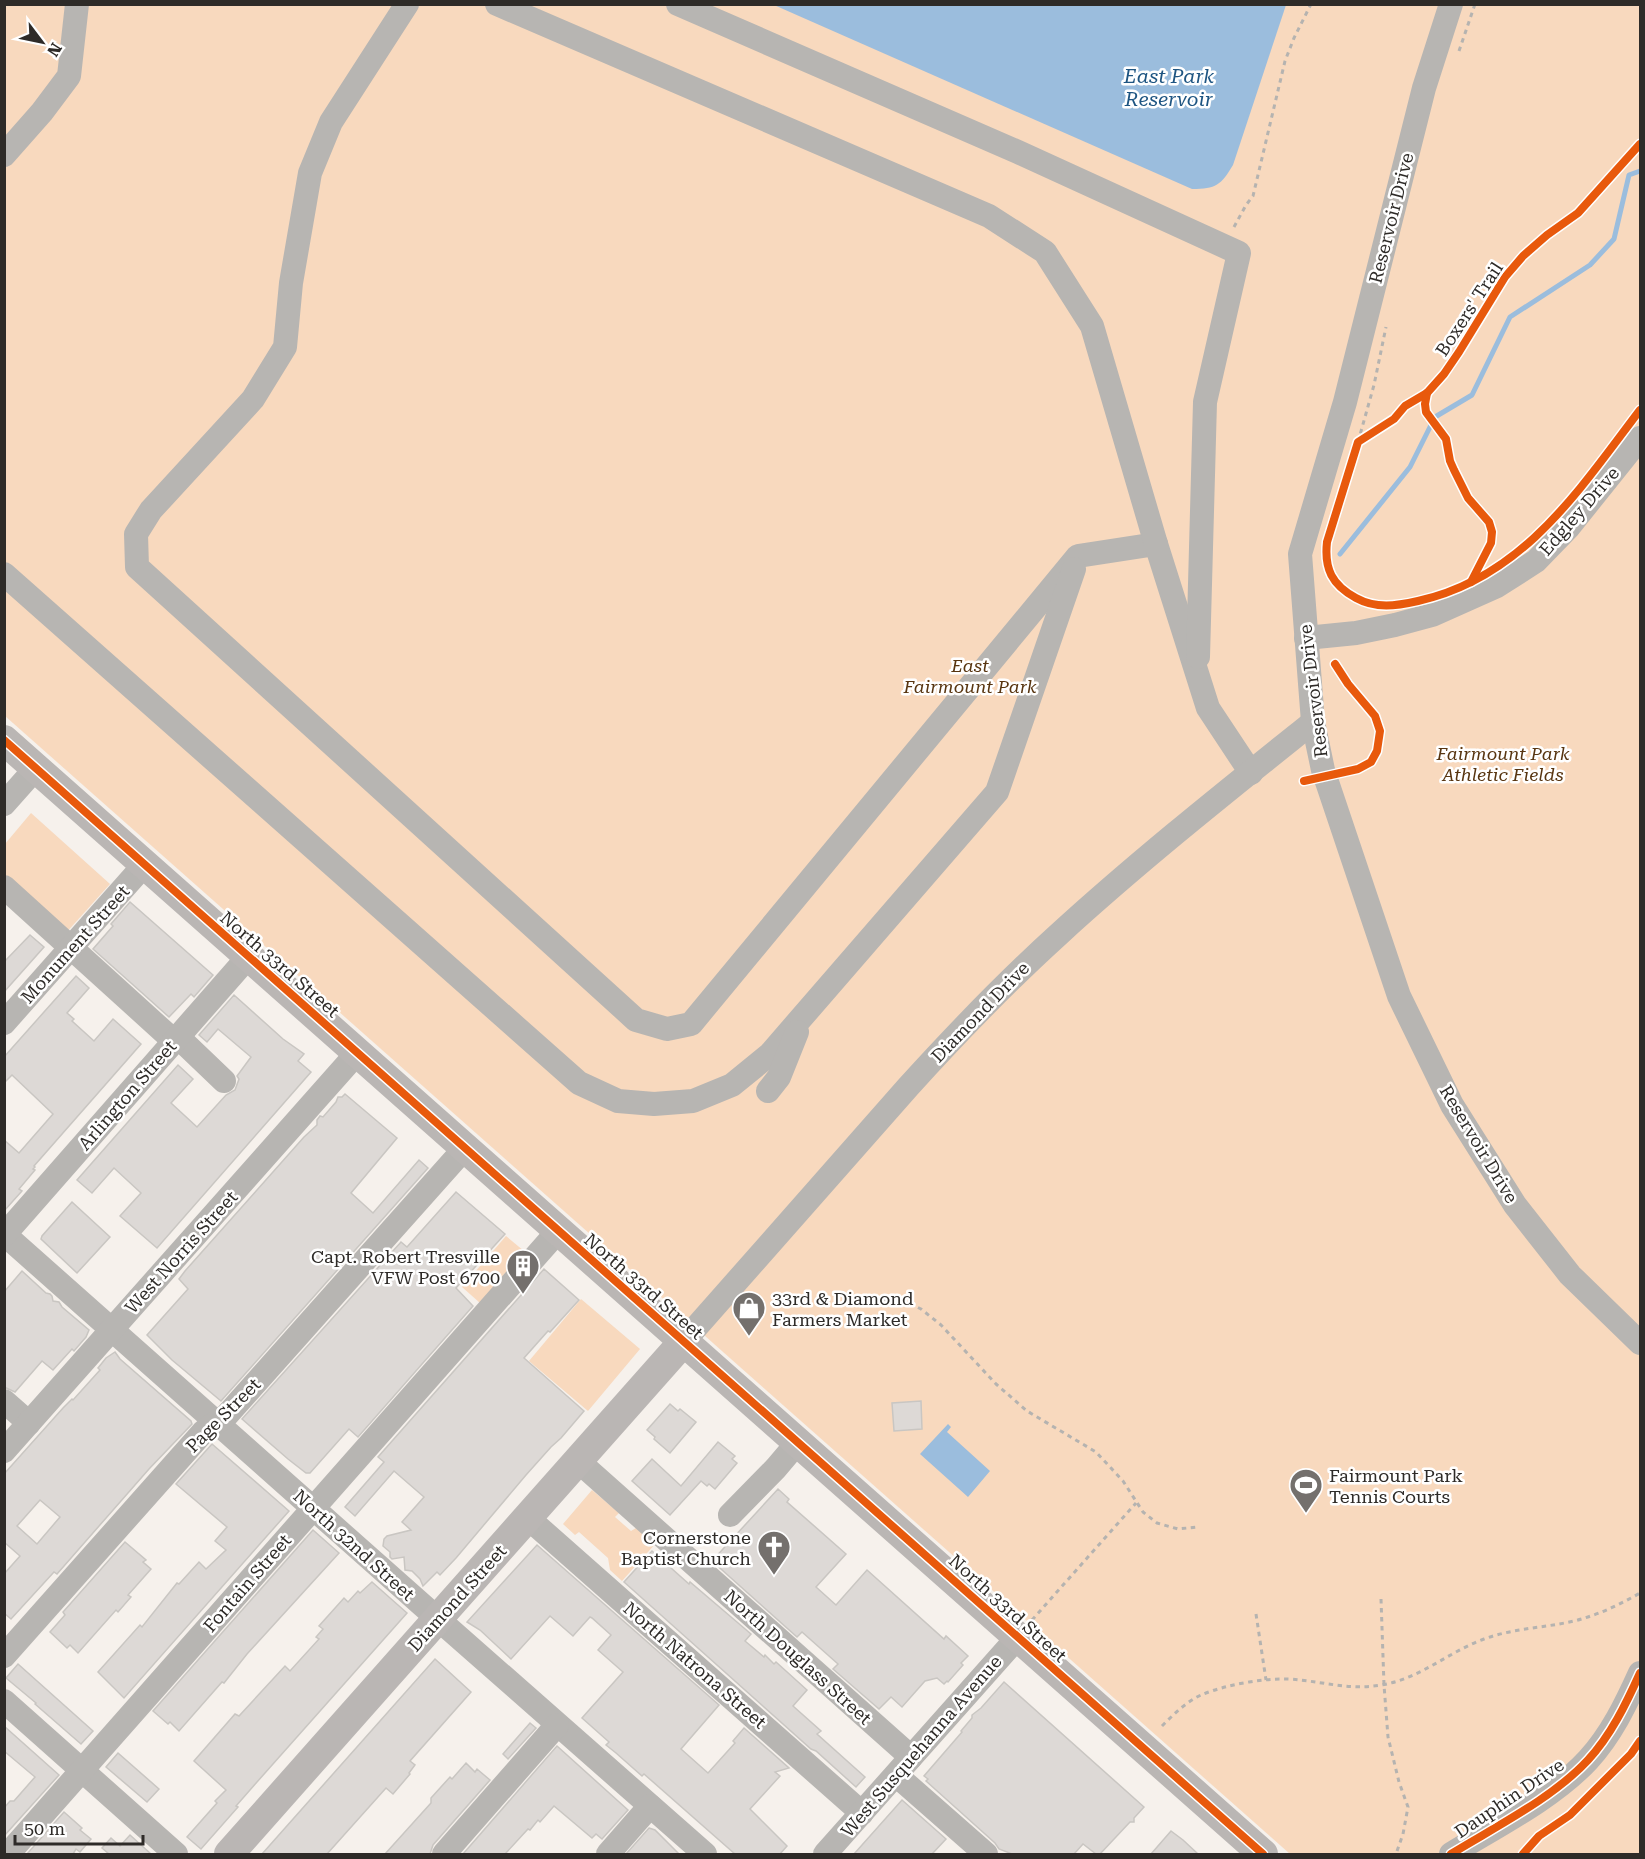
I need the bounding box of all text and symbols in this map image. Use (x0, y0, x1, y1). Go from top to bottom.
north arrow (12, 12, 72, 72)
text: N (43, 39, 66, 60)
water label: East Park Reservoir (1123, 64, 1214, 111)
street label: Reservoir Drive (1365, 150, 1417, 286)
street label: Boxers' Trail (1431, 258, 1507, 360)
street label: Edgley Drive (1535, 462, 1623, 560)
street label: Reservoir Drive (1294, 623, 1332, 759)
park label: East Fairmount Park (902, 655, 1037, 697)
park label: Fairmount Park Athletic Fields (1435, 743, 1570, 785)
street label: Monument Street (17, 880, 134, 1007)
street label: North 33rd Street (216, 907, 344, 1022)
street label: Diamond Drive (927, 957, 1033, 1067)
street label: Arlington Street (74, 1036, 181, 1154)
street label: Reservoir Drive (1435, 1081, 1523, 1207)
street label: West Norris Street (120, 1186, 242, 1318)
street label: North 33rd Street (580, 1229, 708, 1344)
place label: Capt. Robert Tresville VFW Post 6700 (311, 1246, 500, 1288)
building icon: Capt. Robert Tresville VFW Post 6700 (505, 1248, 541, 1295)
place label: 33rd & Diamond Farmers Market (772, 1288, 914, 1330)
shop icon: 33rd & Diamond Farmers Market (731, 1290, 767, 1337)
street label: Page Street (181, 1373, 265, 1457)
place label: Fairmount Park Tennis Courts (1329, 1465, 1463, 1507)
sports icon: Fairmount Park Tennis Courts (1288, 1467, 1324, 1514)
street label: North 32nd Street (289, 1485, 419, 1605)
place label: Cornerstone Baptist Church (621, 1527, 751, 1569)
church icon: Cornerstone Baptist Church (756, 1529, 792, 1576)
street label: Fontain Street (199, 1530, 295, 1636)
street label: Diamond Street (404, 1540, 511, 1656)
street label: North 33rd Street (945, 1550, 1071, 1666)
street label: North Douglass Street (720, 1585, 876, 1729)
street label: North Natrona Street (619, 1597, 771, 1733)
street label: West Susquehanna Avenue (836, 1651, 1006, 1841)
street label: Dauphin Drive (1450, 1754, 1568, 1842)
scale bar (15, 1808, 142, 1846)
text: 50 m (24, 1818, 65, 1839)

